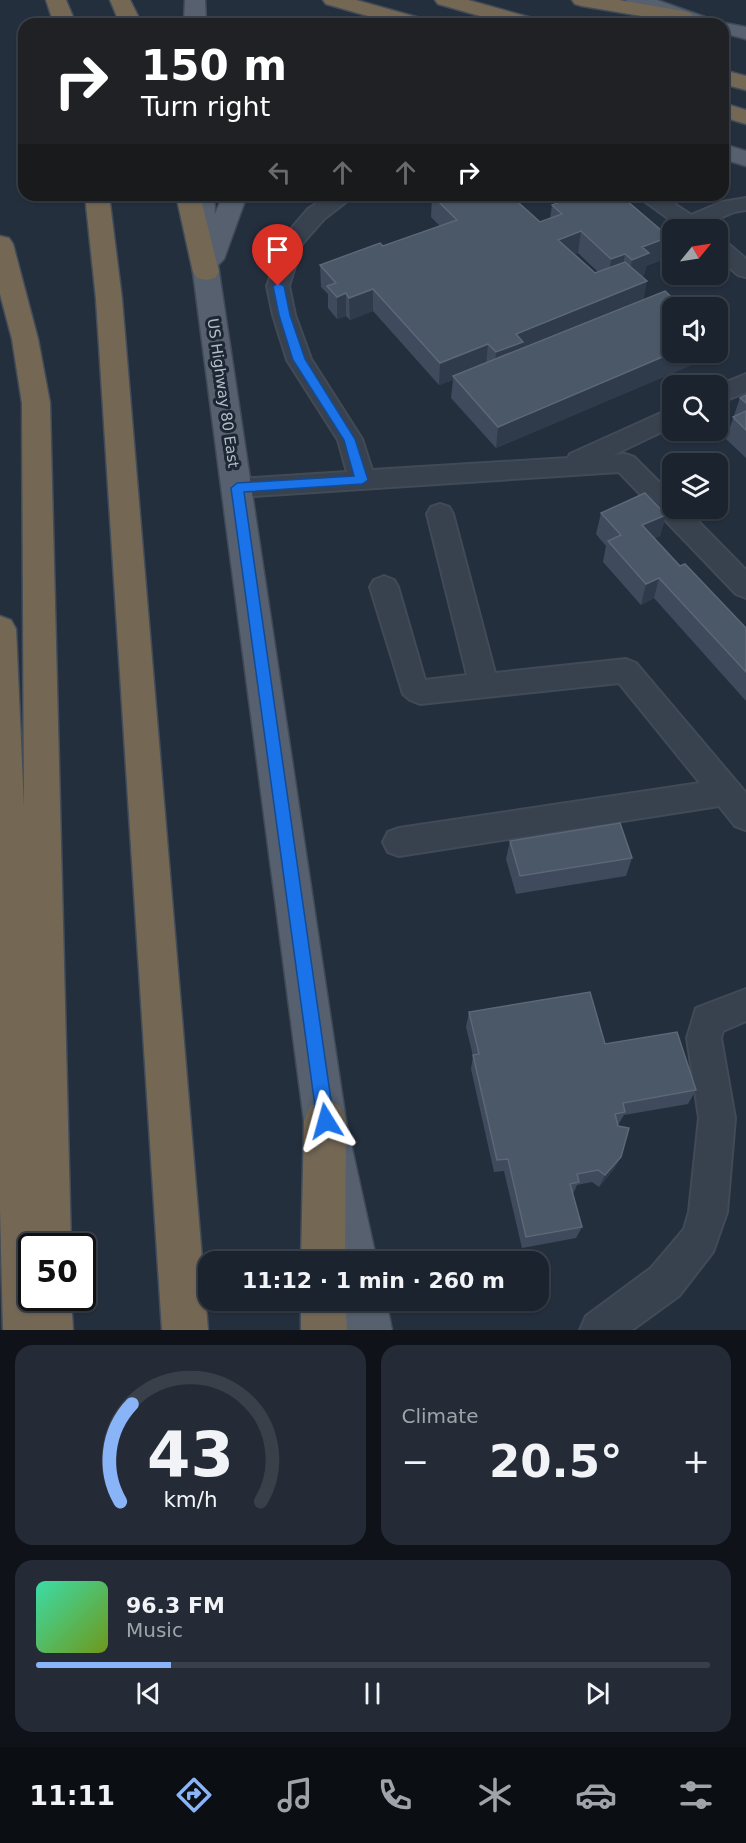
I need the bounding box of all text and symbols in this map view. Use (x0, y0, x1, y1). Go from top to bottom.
text: 150 m (141, 41, 287, 90)
icon: right (42, 42, 120, 120)
text: Turn right (141, 91, 270, 122)
icon: left (263, 156, 296, 189)
icon: ahead (326, 156, 359, 189)
icon: ahead (389, 156, 422, 189)
icon: right (452, 156, 485, 189)
north arrow (662, 219, 728, 285)
map controls (662, 219, 728, 519)
pin (252, 224, 303, 286)
icon: arrive (261, 233, 294, 266)
button: sound (662, 297, 728, 363)
street label: US Highway 80 East (204, 317, 242, 469)
button: search (662, 375, 728, 441)
button: layers (662, 453, 728, 519)
position arrow (294, 1089, 358, 1153)
speed limit sign: 50 (18, 1233, 96, 1311)
text: 11:12 · 1 min · 260 m (242, 1268, 505, 1293)
text: Climate (402, 1404, 478, 1428)
text: 43 (147, 1418, 234, 1491)
text: 20.5° (489, 1435, 623, 1488)
text: − (402, 1442, 429, 1481)
text: + (682, 1442, 710, 1481)
text: km/h (163, 1487, 217, 1512)
text: 96.3 FM (126, 1593, 225, 1618)
text: Music (126, 1618, 183, 1642)
icon: previous (132, 1677, 165, 1710)
icon: pause (356, 1677, 389, 1710)
icon: next (581, 1677, 614, 1710)
icon: directions (173, 1774, 215, 1816)
icon: music (274, 1774, 316, 1816)
icon: phone (374, 1774, 416, 1816)
icon: climate (474, 1774, 516, 1816)
icon: car (575, 1774, 617, 1816)
icon: filters (675, 1774, 717, 1816)
text: 11:11 (29, 1780, 115, 1811)

